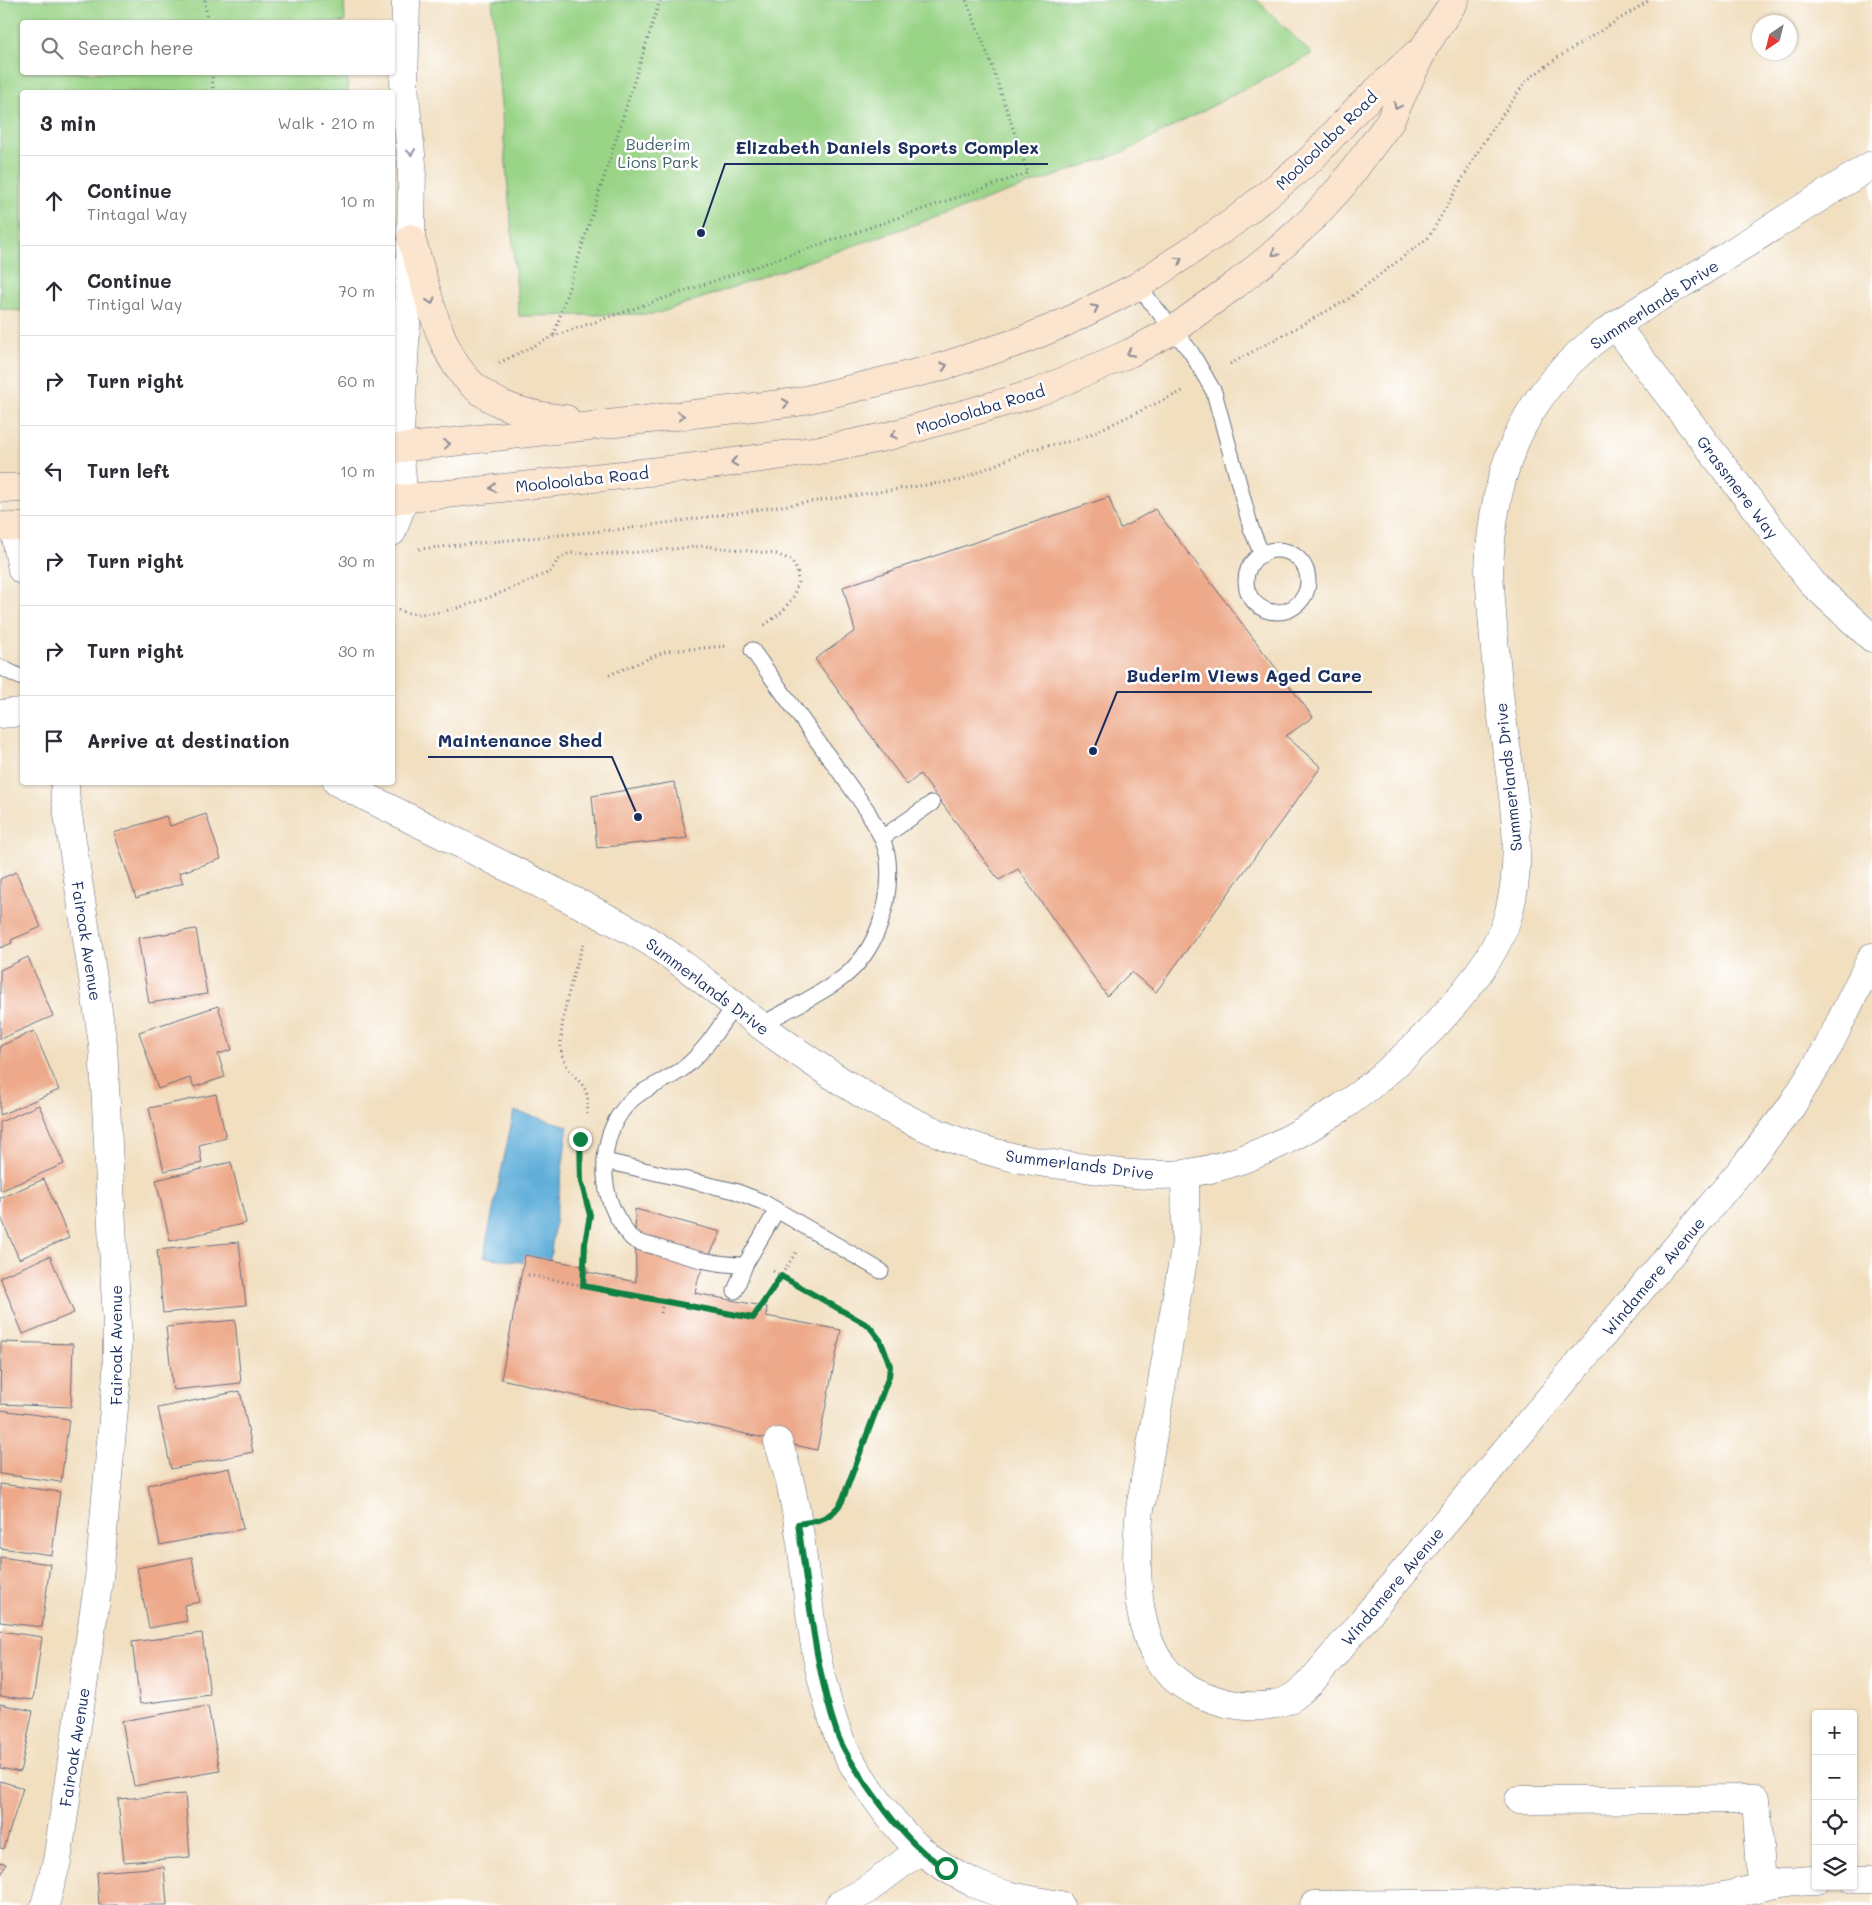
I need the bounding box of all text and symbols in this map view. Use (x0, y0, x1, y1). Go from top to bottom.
north arrow (1752, 15, 1797, 60)
search box (20, 20, 395, 75)
icon: search (38, 34, 66, 62)
text: Search here (78, 35, 194, 60)
street label: Mooloolaba Road (1271, 86, 1381, 194)
one-way arrow (1393, 100, 1403, 109)
text: 3 min (40, 109, 96, 136)
text: Walk · 210 m (277, 112, 375, 133)
callout: Elizabeth Daniels Sports Complex (725, 131, 1048, 164)
park label: Buderim Lions Park (618, 133, 698, 172)
text: Elizabeth Daniels Sports Complex (735, 135, 1039, 159)
one-way arrow (405, 148, 416, 156)
text: Continue (87, 178, 172, 203)
icon: ahead (40, 187, 68, 215)
text: 10 m (340, 190, 375, 211)
text: Tintagal Way (87, 203, 187, 224)
one-way arrow (1271, 247, 1280, 256)
street label: Summerlands Drive (1586, 255, 1722, 353)
one-way arrow (1174, 256, 1183, 266)
text: Continue (87, 268, 172, 293)
icon: ahead (40, 277, 68, 305)
text: 70 m (338, 280, 375, 301)
text: Tintigal Way (87, 293, 182, 314)
one-way arrow (425, 296, 435, 305)
one-way arrow (1090, 304, 1099, 314)
one-way arrow (1126, 347, 1135, 357)
one-way arrow (939, 361, 947, 371)
icon: right (40, 367, 68, 395)
text: Turn right (87, 368, 184, 393)
text: 60 m (338, 370, 375, 391)
street label: Mooloolaba Road (913, 379, 1047, 439)
one-way arrow (781, 399, 790, 409)
one-way arrow (677, 411, 685, 422)
one-way arrow (890, 429, 899, 440)
street label: Grassmere Way (1692, 431, 1784, 543)
one-way arrow (443, 439, 451, 450)
one-way arrow (730, 456, 738, 467)
icon: left (40, 457, 68, 485)
text: Turn left (87, 458, 170, 483)
text: 10 m (340, 460, 375, 481)
street label: Mooloolaba Road (514, 462, 650, 496)
one-way arrow (489, 482, 497, 493)
icon: right (40, 547, 68, 575)
text: Turn right (87, 548, 184, 573)
text: 30 m (338, 550, 375, 571)
icon: right (40, 637, 68, 665)
text: Turn right (87, 638, 184, 663)
text: 30 m (338, 640, 375, 661)
callout: Buderim Views Aged Care (1117, 659, 1372, 692)
text: Buderim Views Aged Care (1126, 663, 1362, 687)
street label: Summerlands Drive (1490, 702, 1526, 852)
callout: Maintenance Shed (428, 724, 612, 757)
icon: arrive (40, 727, 68, 755)
text: Arrive at destination (87, 728, 290, 753)
text: Maintenance Shed (438, 728, 602, 752)
street label: Fairoak Avenue (67, 880, 107, 1002)
street label: Summerlands Drive (642, 933, 774, 1039)
route end (569, 1128, 592, 1151)
street label: Summerlands Drive (1005, 1144, 1155, 1184)
street label: Windamere Avenue (1597, 1212, 1709, 1340)
street label: Fairoak Avenue (105, 1285, 126, 1405)
street label: Windamere Avenue (1336, 1522, 1448, 1650)
street label: Fairoak Avenue (54, 1686, 94, 1808)
map controls (1812, 1710, 1857, 1890)
button: + (1812, 1710, 1857, 1755)
button: − (1812, 1755, 1857, 1800)
button: locate (1812, 1800, 1857, 1845)
button: layers (1812, 1845, 1857, 1890)
route start (935, 1857, 958, 1880)

